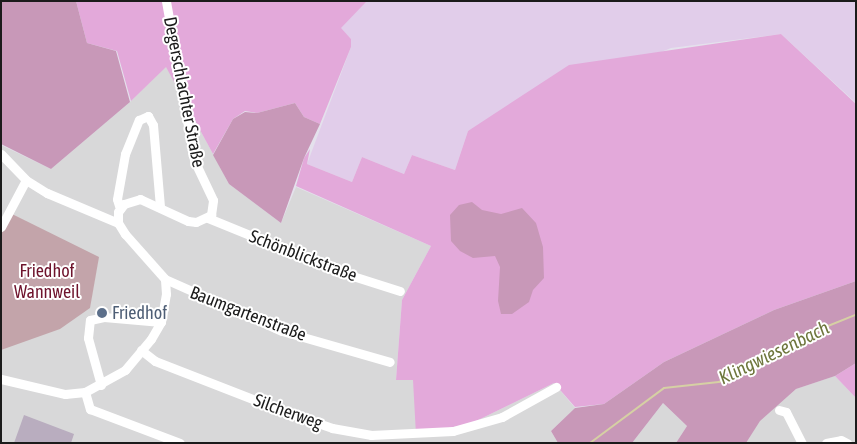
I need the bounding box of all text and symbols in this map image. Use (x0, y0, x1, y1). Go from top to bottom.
street label: Degerschlachter Straße (159, 15, 209, 169)
street label: Schönblickstraße (246, 226, 360, 286)
park label: Friedhof Wannweil (14, 261, 80, 304)
street label: Baumgartenstraße (187, 282, 309, 346)
place label: Friedhof (112, 302, 167, 324)
marker: Friedhof (96, 307, 108, 319)
water label: Klingwiesenbach (715, 316, 833, 390)
street label: Silcherweg (251, 390, 325, 434)

